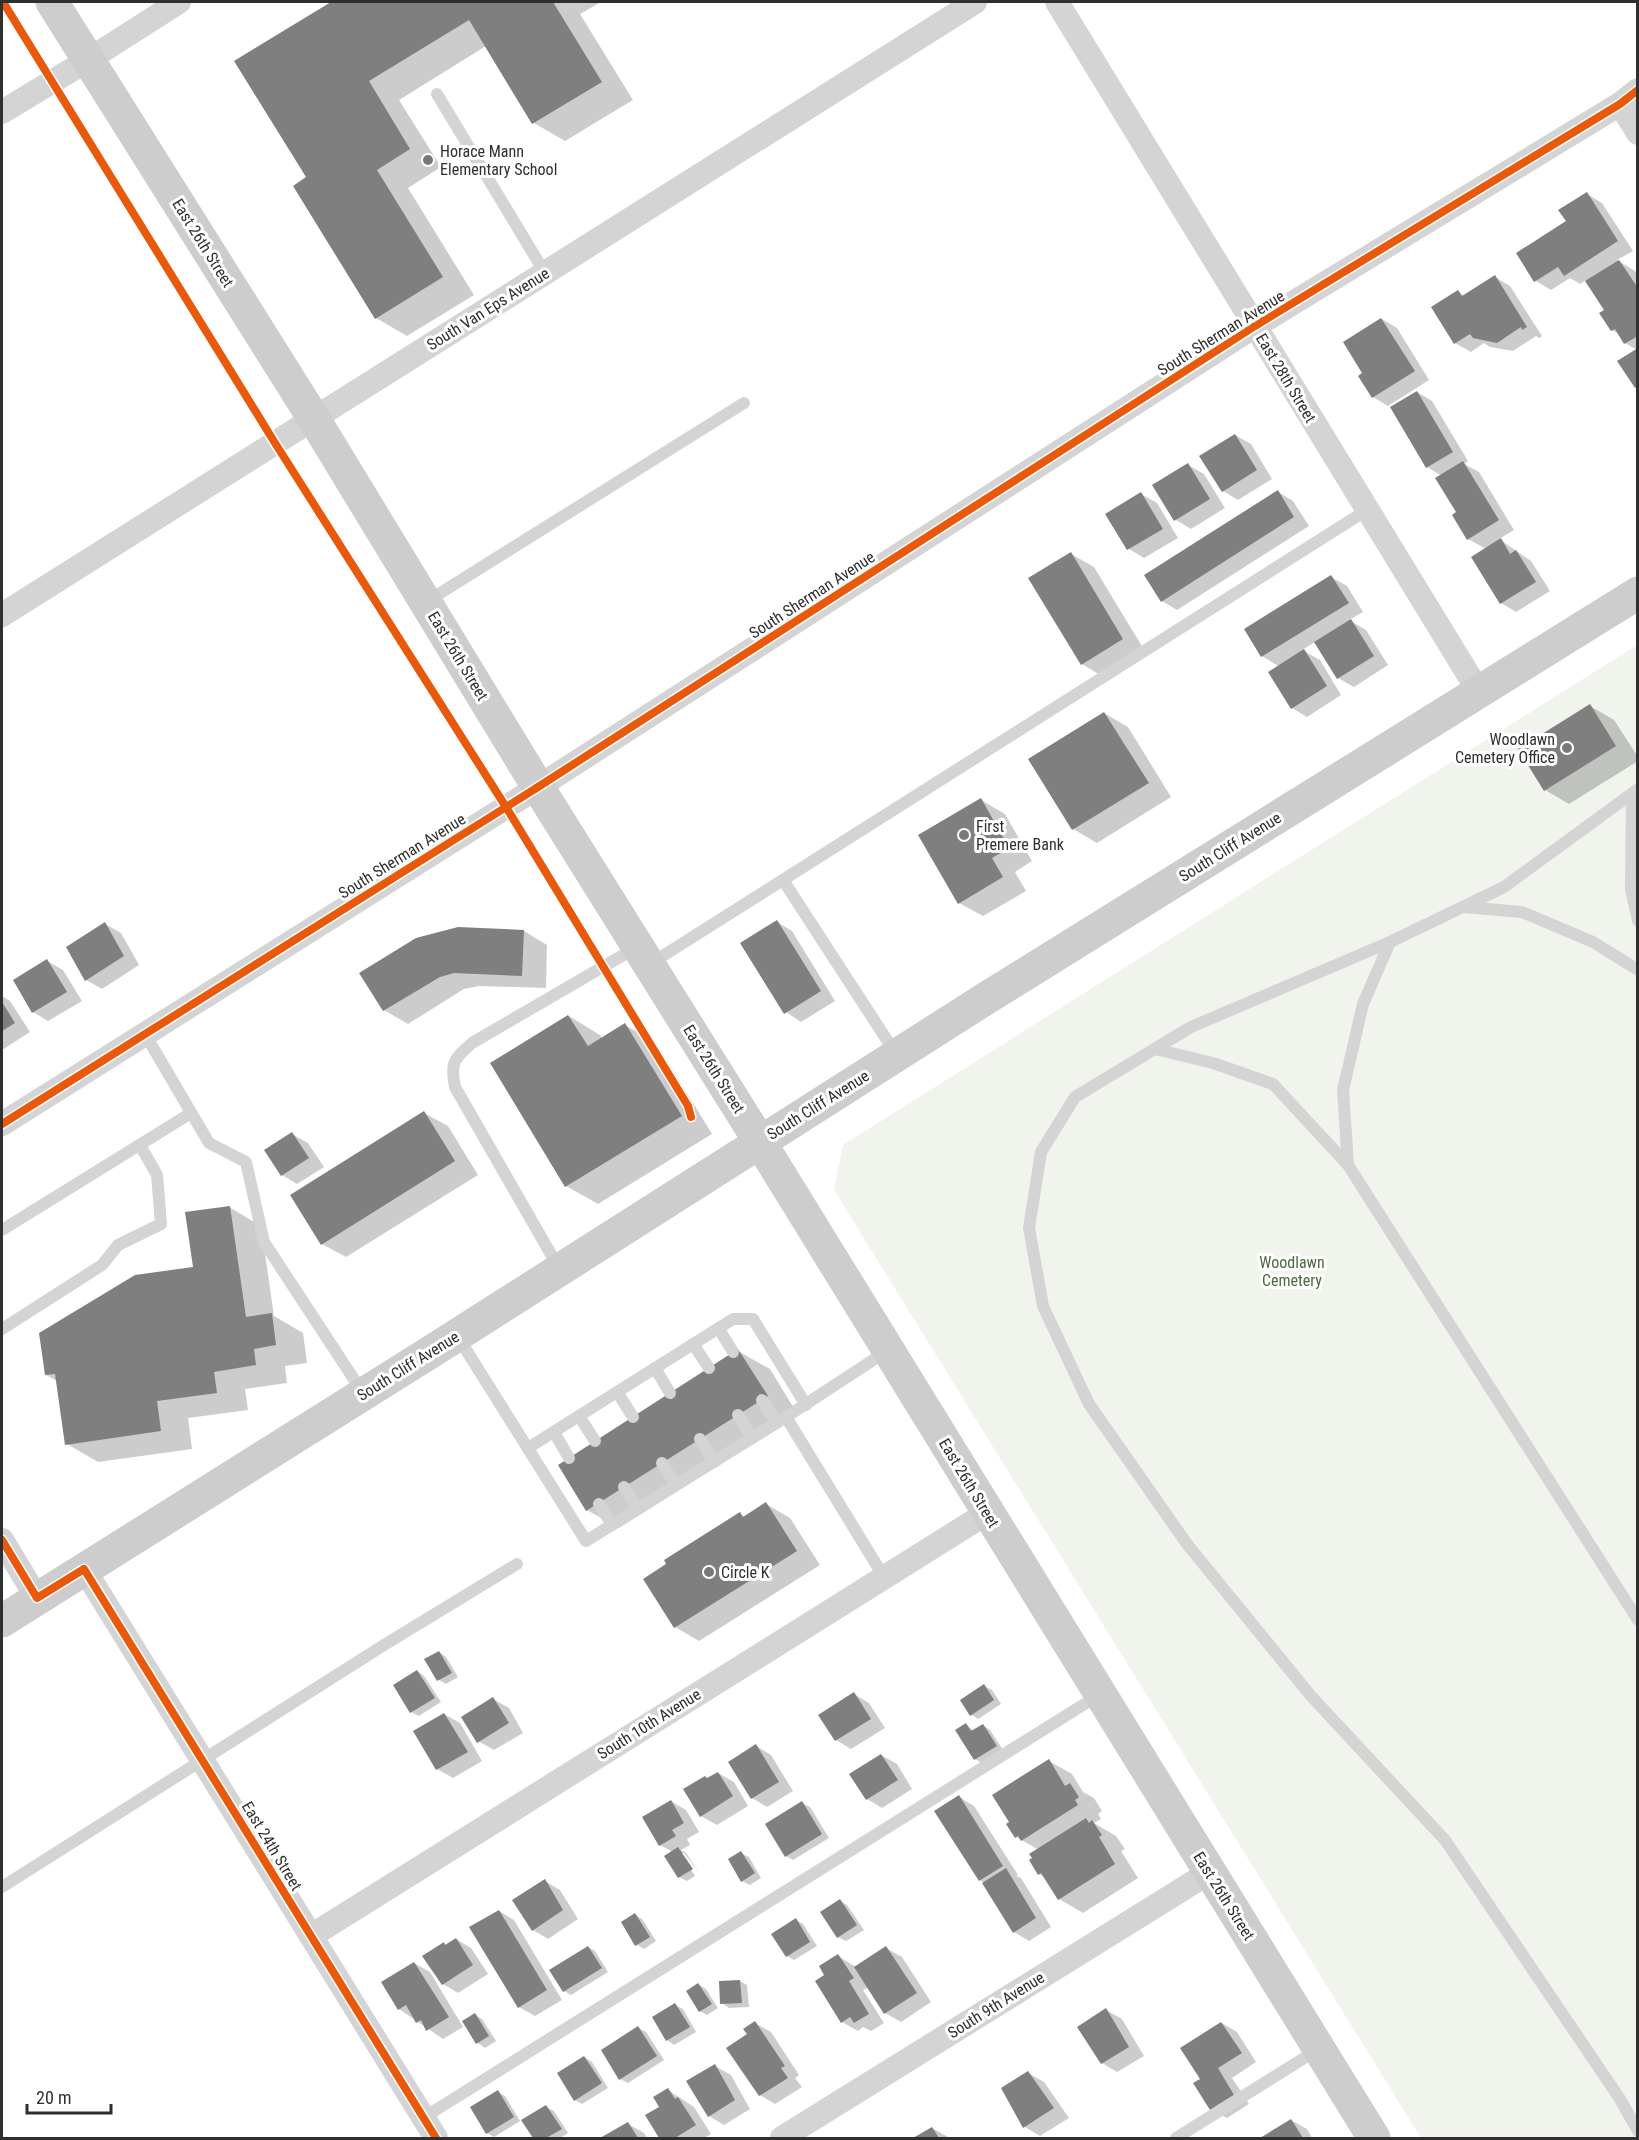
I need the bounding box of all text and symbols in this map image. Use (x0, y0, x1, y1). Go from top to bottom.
place label: Horace Mann Elementary School (440, 142, 557, 179)
marker: Horace Mann Elementary School (421, 153, 435, 167)
street label: East 26th Street (168, 195, 238, 291)
street label: South Van Eps Avenue (423, 264, 553, 354)
street label: South Sherman Avenue (1154, 286, 1288, 380)
street label: East 28th Street (1252, 330, 1320, 426)
street label: South Sherman Avenue (746, 547, 878, 643)
street label: East 26th Street (424, 608, 492, 704)
place label: Woodlawn Cemetery Office (1455, 730, 1555, 767)
marker: Woodlawn Cemetery Office (1560, 741, 1574, 755)
street label: South Cliff Avenue (1176, 808, 1284, 886)
street label: South Sherman Avenue (335, 809, 469, 903)
place label: First Premere Bank (976, 817, 1065, 854)
marker: First Premere Bank (957, 828, 971, 842)
street label: East 26th Street (679, 1021, 749, 1117)
street label: South Cliff Avenue (764, 1066, 872, 1144)
park label: Woodlawn Cemetery (1259, 1253, 1325, 1290)
street label: South Cliff Avenue (354, 1327, 462, 1405)
street label: East 26th Street (935, 1435, 1003, 1531)
place label: Circle K (721, 1563, 770, 1582)
marker: Circle K (702, 1565, 716, 1579)
street label: South 10th Avenue (594, 1685, 704, 1763)
street label: East 24th Street (238, 1798, 306, 1894)
street label: East 26th Street (1189, 1848, 1259, 1944)
street label: South 9th Avenue (944, 1968, 1048, 2042)
scale bar (27, 2077, 111, 2115)
text: 20 m (36, 2087, 71, 2108)

